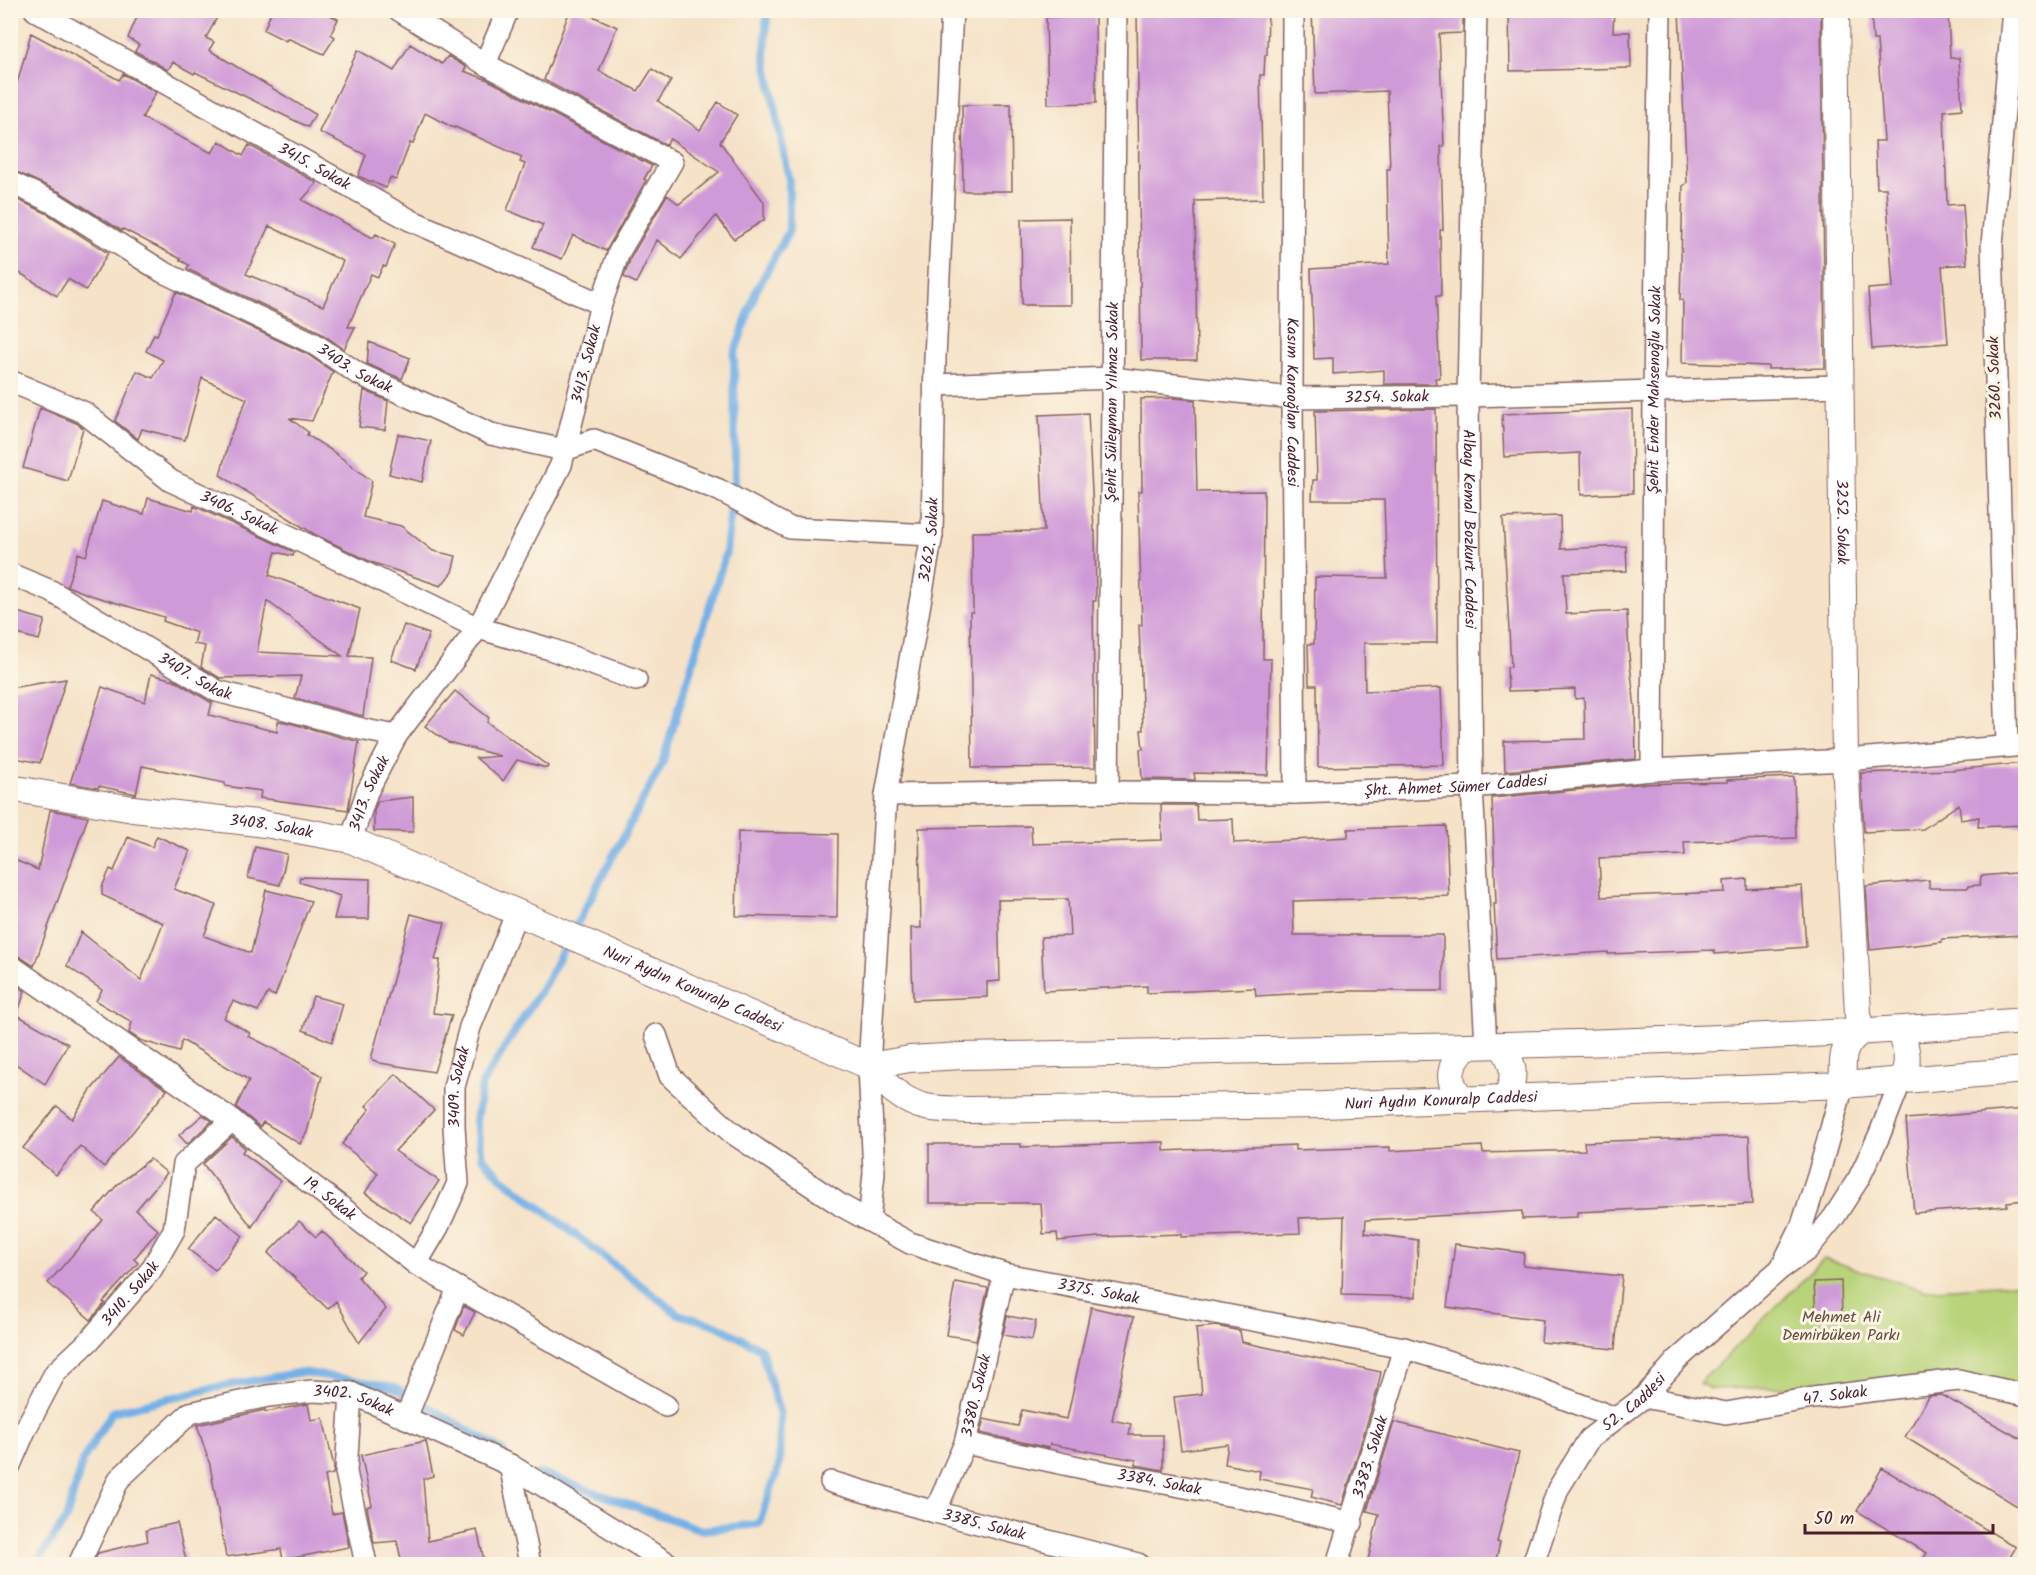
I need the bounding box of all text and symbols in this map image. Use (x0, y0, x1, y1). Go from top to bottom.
street label: 3415. Sokak (273, 136, 356, 197)
street label: Şehit Ender Mahsenoğlu Sokak (1641, 285, 1668, 494)
street label: Şehit Süleyman Yılmaz Sokak (1098, 301, 1126, 502)
street label: Kasım Karaoğlan Caddesi (1279, 317, 1305, 488)
street label: 3413. Sokak (564, 322, 608, 406)
street label: 3260. Sokak (1981, 335, 2009, 420)
street label: 3403. Sokak (312, 337, 397, 400)
street label: 3254. Sokak (1344, 384, 1430, 410)
street label: Albay Kemal Bozkurt Caddesi (1456, 429, 1483, 630)
street label: 3252. Sokak (1829, 479, 1855, 565)
street label: 3406. Sokak (196, 484, 282, 542)
street label: 3262. Sokak (911, 497, 945, 584)
street label: 3407. Sokak (153, 646, 235, 707)
street label: 3413. Sokak (342, 751, 397, 835)
street label: Şht. Ahmet Sümer Caddesi (1364, 767, 1550, 803)
street label: 3408. Sokak (228, 808, 315, 845)
street label: Nuri Aydın Konuralp Caddesi (599, 939, 787, 1040)
street label: 3409. Sokak (441, 1043, 477, 1128)
street label: Nuri Aydın Konuralp Caddesi (1344, 1084, 1539, 1117)
street label: 19. Sokak (298, 1170, 362, 1227)
street label: 3410. Sokak (95, 1256, 166, 1332)
street label: 3375. Sokak (1055, 1272, 1142, 1311)
park label: Mehmet Ali Demirbüken Parkı (1782, 1305, 1900, 1348)
street label: 3380. Sokak (954, 1351, 998, 1439)
street label: 52. Caddesi (1596, 1367, 1673, 1438)
street label: 3402. Sokak (312, 1379, 398, 1424)
street label: 47. Sokak (1801, 1379, 1869, 1412)
street label: 3383. Sokak (1346, 1412, 1395, 1502)
street label: 3384. Sokak (1115, 1462, 1204, 1502)
scale bar (1805, 1497, 1992, 1535)
street label: 3385. Sokak (940, 1502, 1029, 1547)
text: 50 m (1814, 1505, 1854, 1534)

